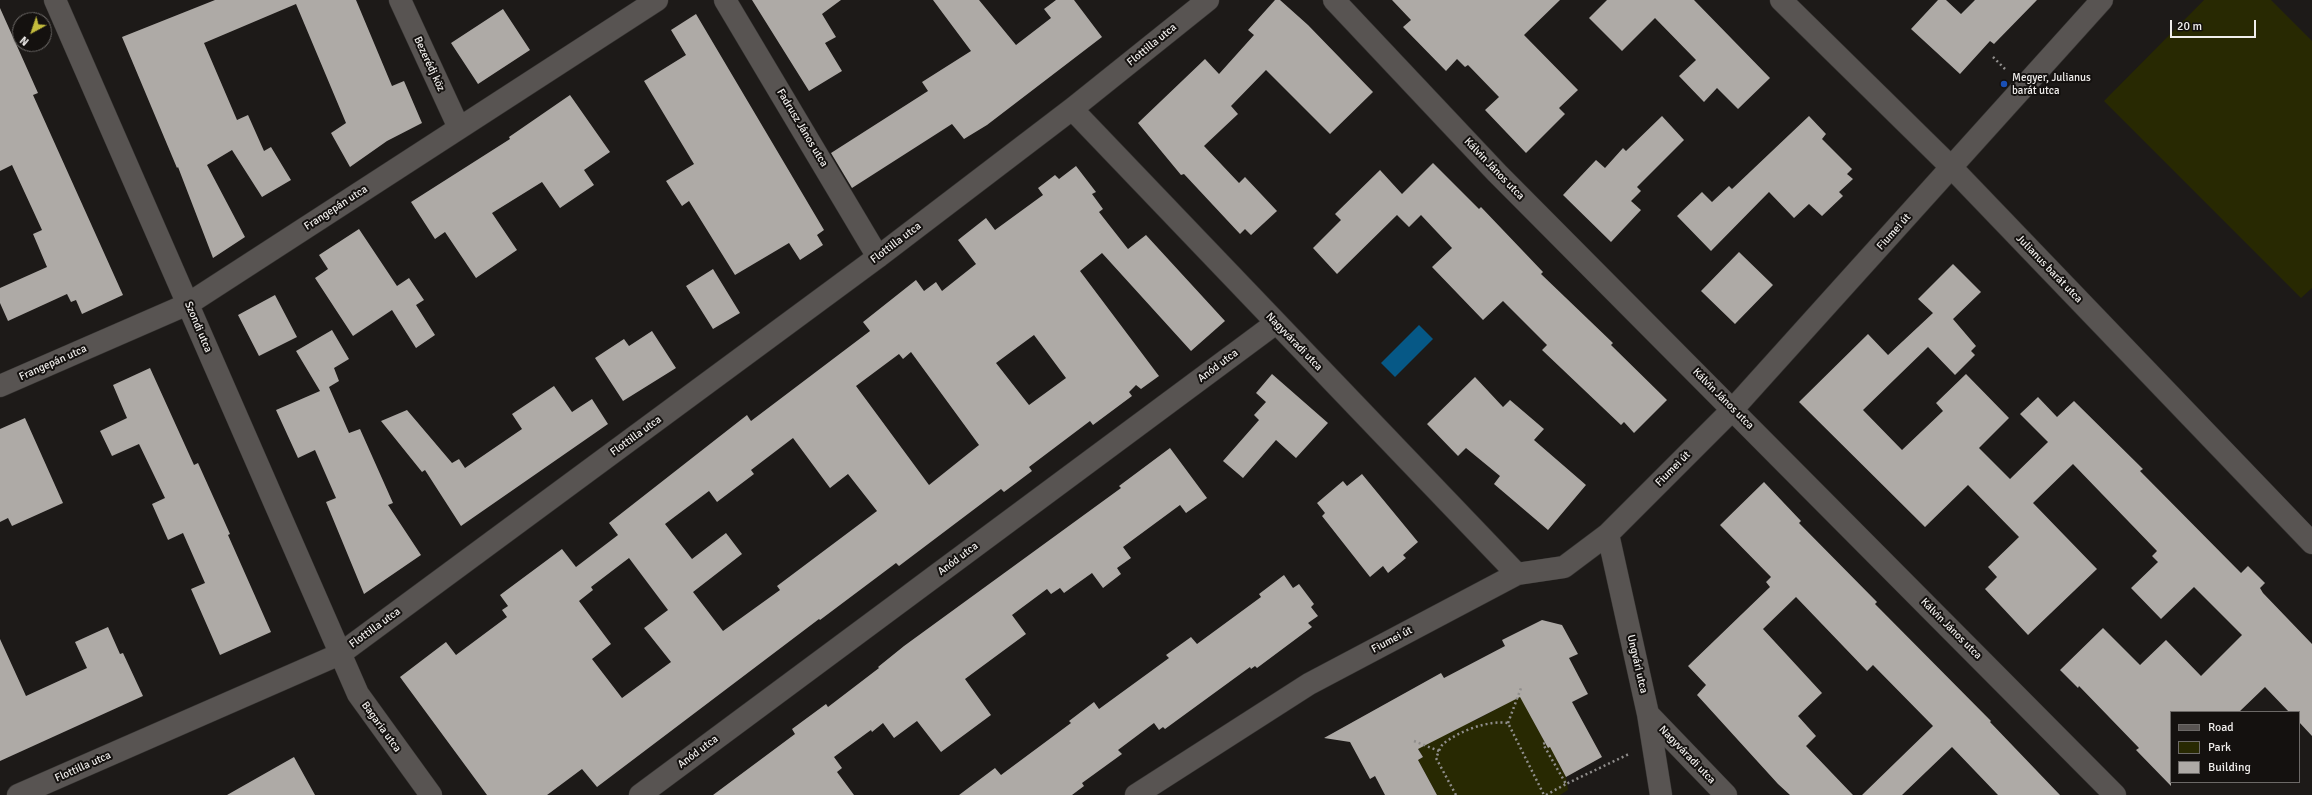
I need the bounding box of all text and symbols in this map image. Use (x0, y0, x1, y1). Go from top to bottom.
north arrow (12, 12, 52, 52)
scale bar (2172, 12, 2258, 38)
text: 20 m (2177, 19, 2202, 34)
street label: Flottilla utca (1124, 21, 1180, 69)
text: N (17, 33, 32, 48)
street label: Bezerédj köz (411, 35, 447, 93)
place label: Megyer, Julianus barát utca (2012, 71, 2091, 97)
marker: Megyer, Julianus barát utca (1999, 79, 2009, 89)
street label: Fadrusz János utca (774, 87, 830, 169)
street label: Kálvin János utca (1461, 135, 1527, 203)
street label: Frangepán utca (302, 183, 370, 233)
street label: Fiumei út (1874, 211, 1914, 253)
street label: Flottilla utca (868, 220, 924, 266)
street label: Julianus barát utca (2013, 232, 2085, 306)
street label: Szondi utca (181, 299, 215, 355)
street label: Nagyváradi utca (1263, 310, 1325, 374)
street label: Frangepán utca (17, 342, 89, 384)
street label: Anód utca (1195, 347, 1241, 385)
street label: Kálvin János utca (1690, 366, 1756, 432)
street label: Flottilla utca (608, 413, 664, 459)
street label: Fiumei út (1653, 449, 1693, 489)
street label: Anód utca (935, 540, 981, 578)
street label: Kálvin János utca (1918, 596, 1984, 662)
street label: Flottilla utca (347, 605, 403, 651)
street label: Fiumei út (1369, 624, 1415, 656)
street label: Ungvári utca (1624, 633, 1650, 695)
street label: Bagaria utca (358, 699, 404, 755)
legend (2170, 711, 2300, 783)
text: Road (2208, 720, 2234, 735)
street label: Nagyváradi utca (1656, 723, 1718, 787)
street label: Anód utca (675, 733, 721, 771)
text: Park (2208, 740, 2231, 755)
street label: Flottilla utca (53, 749, 113, 785)
text: Building (2208, 760, 2251, 775)

